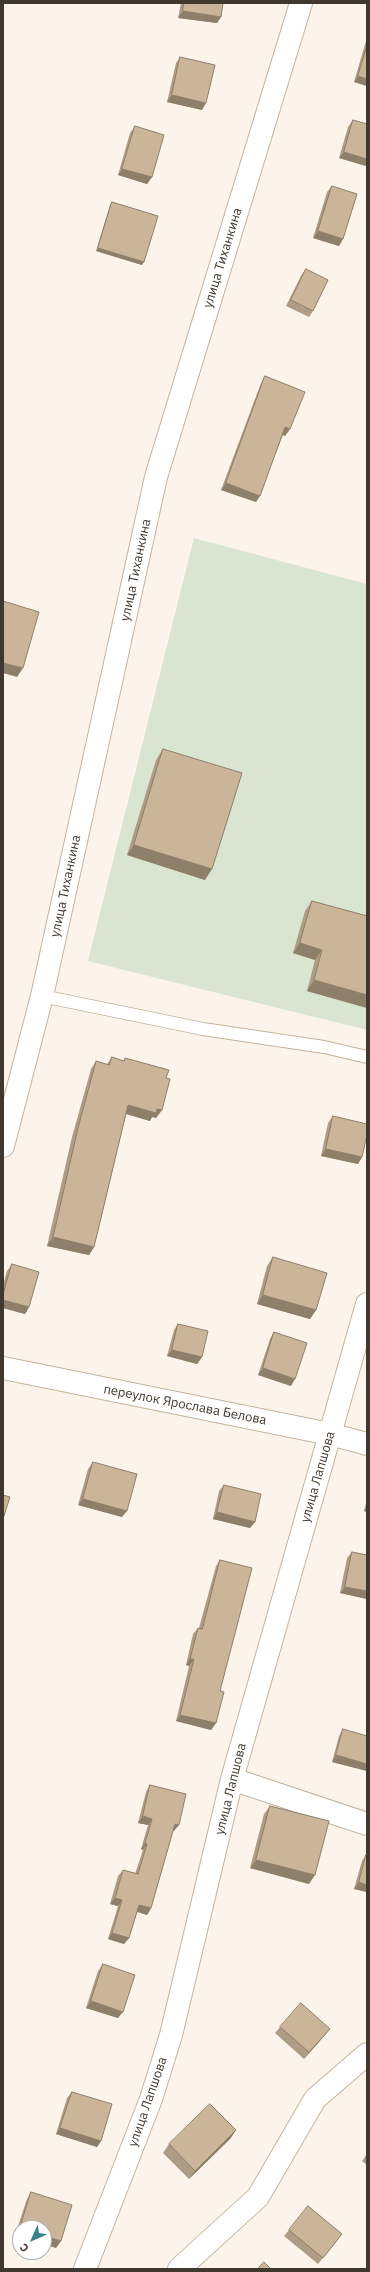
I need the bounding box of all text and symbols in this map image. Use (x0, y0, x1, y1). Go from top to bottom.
street label: улица Тиханкина (200, 206, 246, 310)
street label: улица Тиханкина (118, 517, 154, 623)
street label: улица Тиханкина (48, 833, 84, 939)
street label: переулок Ярослава Белова (102, 1382, 268, 1428)
street label: улица Лапшова (298, 1430, 338, 1524)
street label: улица Лапшова (212, 1741, 250, 1837)
street label: улица Лапшова (125, 2055, 171, 2149)
north arrow (12, 2220, 52, 2260)
text: С (17, 2240, 32, 2255)

